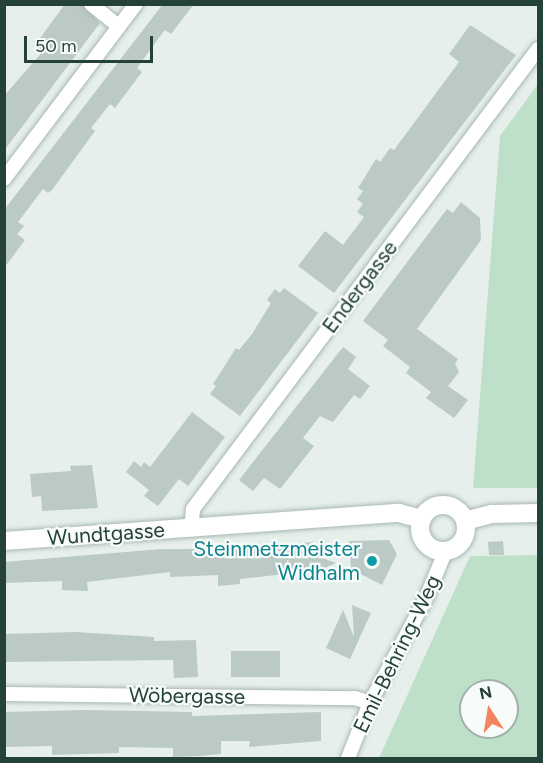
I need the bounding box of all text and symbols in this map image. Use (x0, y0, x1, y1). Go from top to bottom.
scale bar (27, 24, 156, 62)
text: 50 m (35, 35, 77, 57)
street label: Endergasse (317, 236, 403, 338)
street label: Wundtgasse (46, 517, 166, 551)
place label: Steinmetzmeister Widhalm (193, 536, 360, 586)
marker: Steinmetzmeister Widhalm (365, 554, 379, 568)
street label: Emil-Behring-Weg (348, 571, 446, 737)
north arrow (459, 679, 519, 739)
street label: Wöbergasse (129, 682, 245, 710)
text: N (478, 682, 494, 703)

